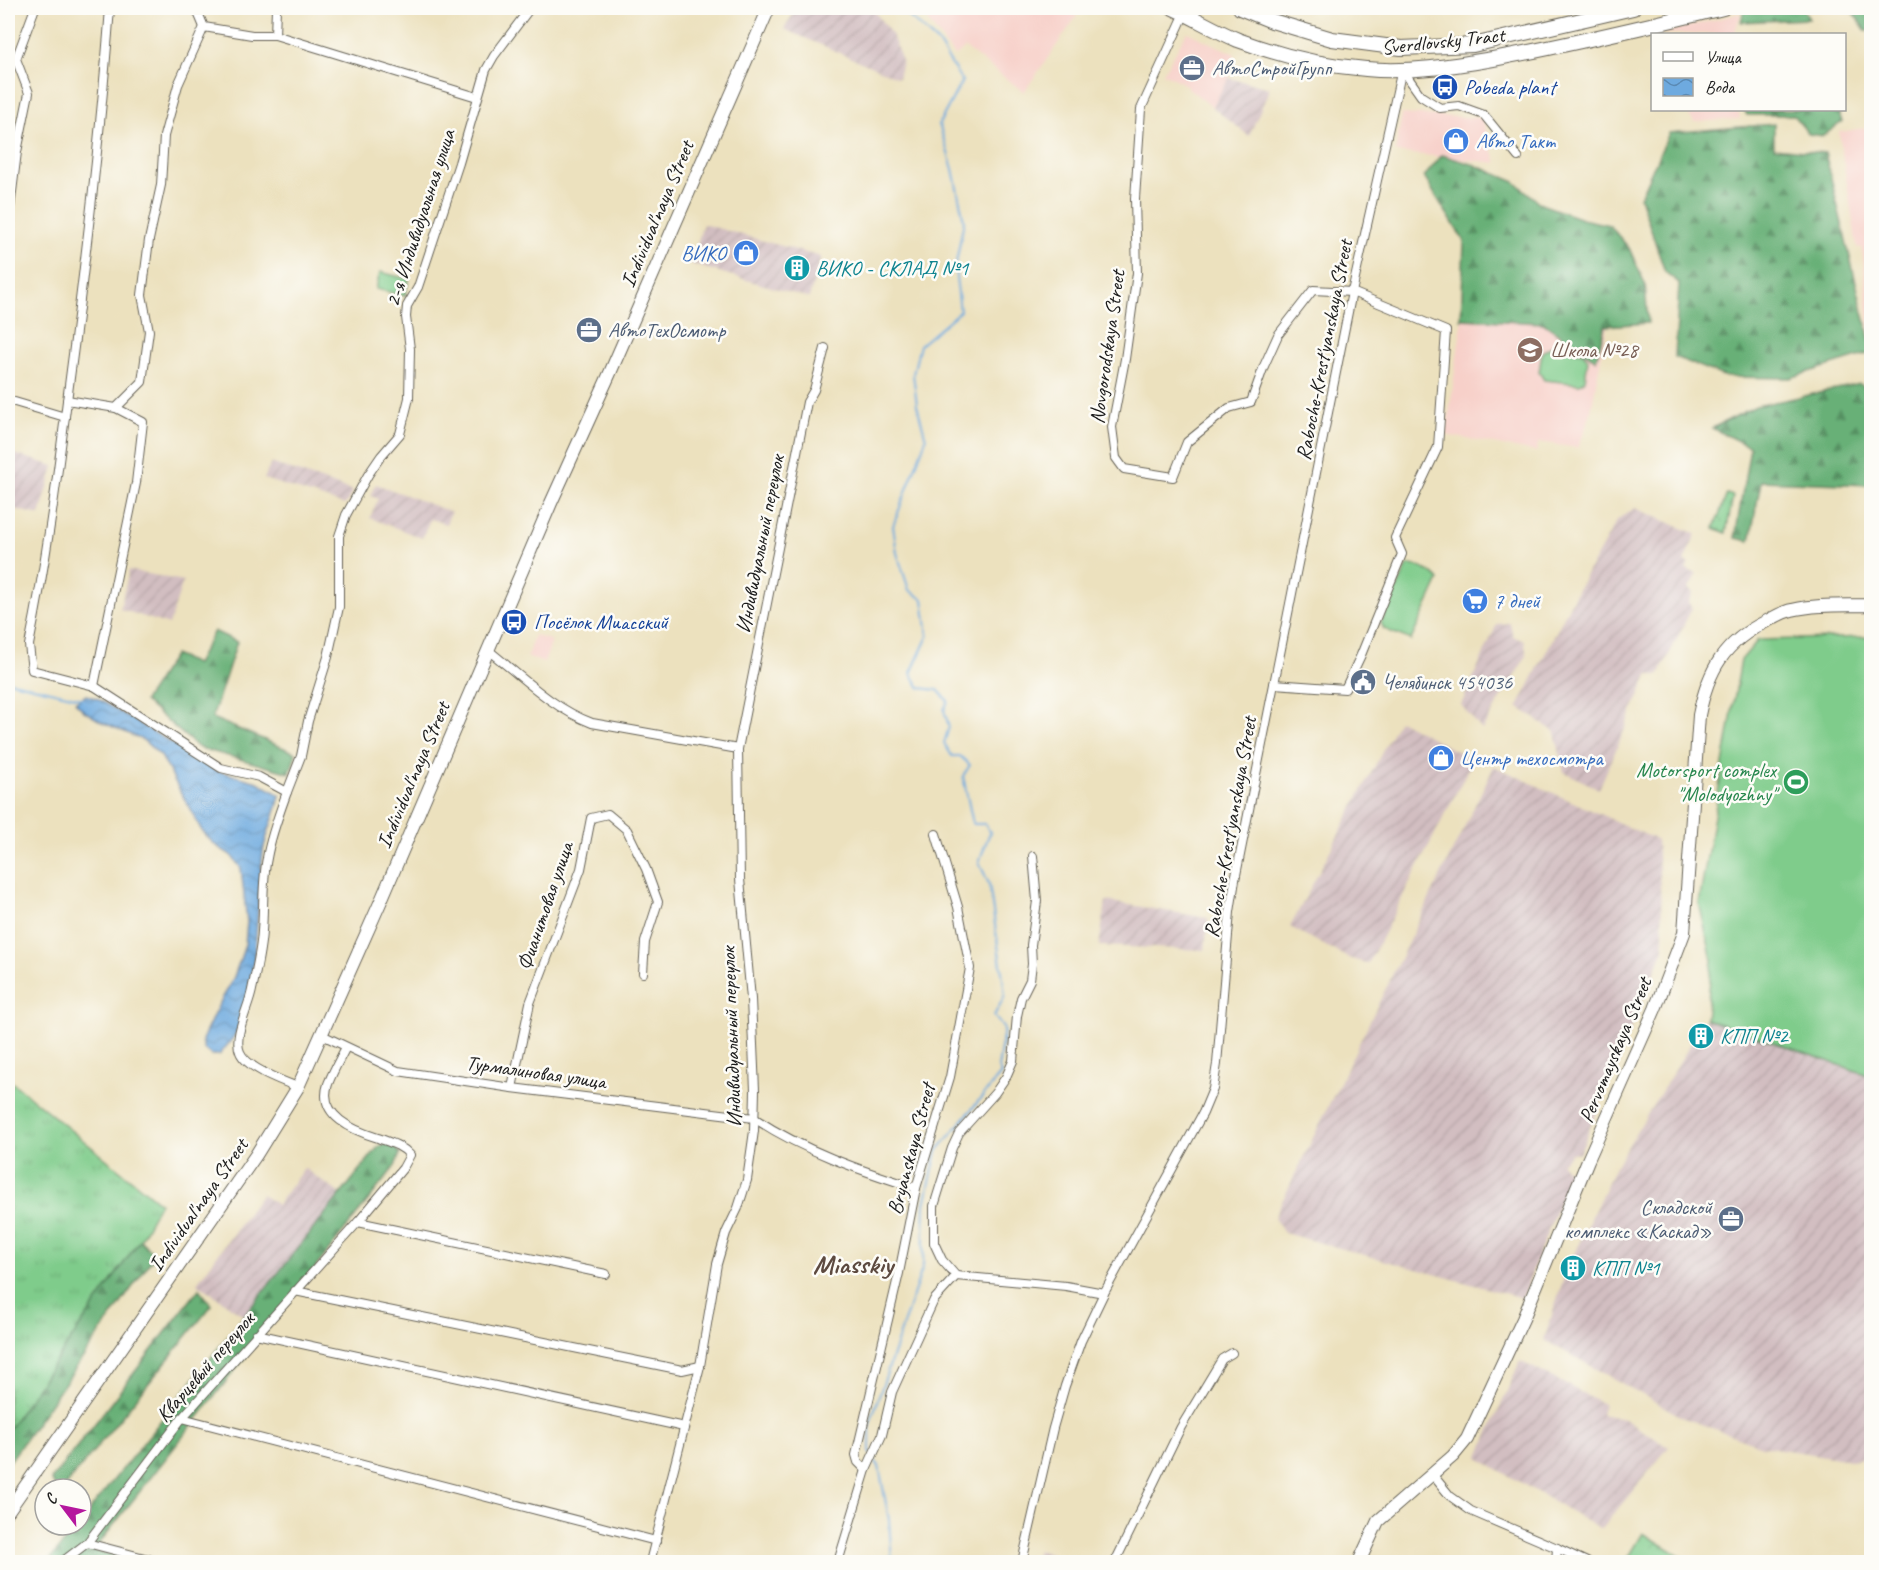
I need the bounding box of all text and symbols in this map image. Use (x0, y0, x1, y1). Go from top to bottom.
street label: Sverdlovsky Tract (1380, 21, 1508, 60)
legend (1651, 33, 1846, 111)
text: Улица (1705, 46, 1742, 68)
office icon: АвтоСтройГрупп (1177, 53, 1207, 83)
place label: АвтоСтройГрупп (1212, 55, 1333, 81)
bus stop icon: Pobeda plant (1430, 72, 1460, 102)
place label: Pobeda plant (1464, 74, 1559, 100)
text: Вода (1705, 76, 1736, 98)
street label: 2-я Индивидуальная улица (379, 124, 461, 310)
shop icon: Авто Такт (1441, 126, 1471, 156)
place label: Авто Такт (1476, 128, 1556, 154)
street label: Individual'naya Street (614, 135, 700, 291)
street label: Raboche-Krest'yanskaya Street (1290, 236, 1359, 462)
shop icon: ВИКО (731, 238, 761, 268)
place label: ВИКО (681, 240, 729, 266)
building icon: ВИКО - СКЛАД №1 (782, 253, 812, 283)
place label: ВИКО - СКЛАД №1 (816, 255, 970, 281)
street label: Novgorodskaya Street (1083, 267, 1131, 425)
office icon: АвтоТехОсмотр (574, 315, 604, 345)
place label: АвтоТехОсмотр (608, 317, 726, 343)
school or university icon: Школа №28 (1515, 335, 1545, 365)
place label: Школа №28 (1550, 337, 1640, 363)
street label: Индивидуальный переулок (730, 451, 790, 635)
supermarket icon: 7 дней (1460, 586, 1490, 616)
place label: 7 дней (1494, 588, 1541, 614)
bus stop icon: Посёлок Миасский (499, 607, 529, 637)
place label: Посёлок Миасский (534, 609, 669, 635)
public building icon: Челябинск 454036 (1348, 667, 1378, 697)
place label: Челябинск 454036 (1382, 669, 1513, 695)
street label: Individual'naya Street (370, 696, 456, 852)
street label: Raboche-Krest'yanskaya Street (1198, 713, 1263, 939)
shop icon: Центр техосмотра (1426, 743, 1456, 773)
place label: Центр техосмотра (1460, 745, 1604, 771)
place label: Motorsport complex "Molodyozhny" (1636, 757, 1780, 807)
sports icon: Motorsport complex "Molodyozhny" (1781, 767, 1811, 797)
street label: Фианитовая улица (511, 836, 580, 973)
street label: Индивидуальный переулок (715, 944, 747, 1128)
street label: Pervomayskaya Street (1573, 972, 1658, 1126)
building icon: КПП №2 (1686, 1021, 1716, 1051)
place label: КПП №2 (1720, 1023, 1789, 1049)
street label: Турмалиновая улица (464, 1049, 610, 1095)
street label: Bryanskaya Street (881, 1078, 942, 1217)
street label: Individual'naya Street (142, 1132, 255, 1277)
place label: Складской комплекс «Каскад» (1564, 1194, 1713, 1244)
office icon: Складской комплекс «Каскад» (1716, 1204, 1746, 1234)
district label: Miasskiy (813, 1247, 896, 1281)
building icon: КПП №1 (1558, 1253, 1588, 1283)
place label: КПП №1 (1592, 1255, 1661, 1281)
street label: Кварцевый переулок (150, 1305, 261, 1427)
north arrow (33, 1477, 93, 1537)
text: С (41, 1489, 63, 1508)

